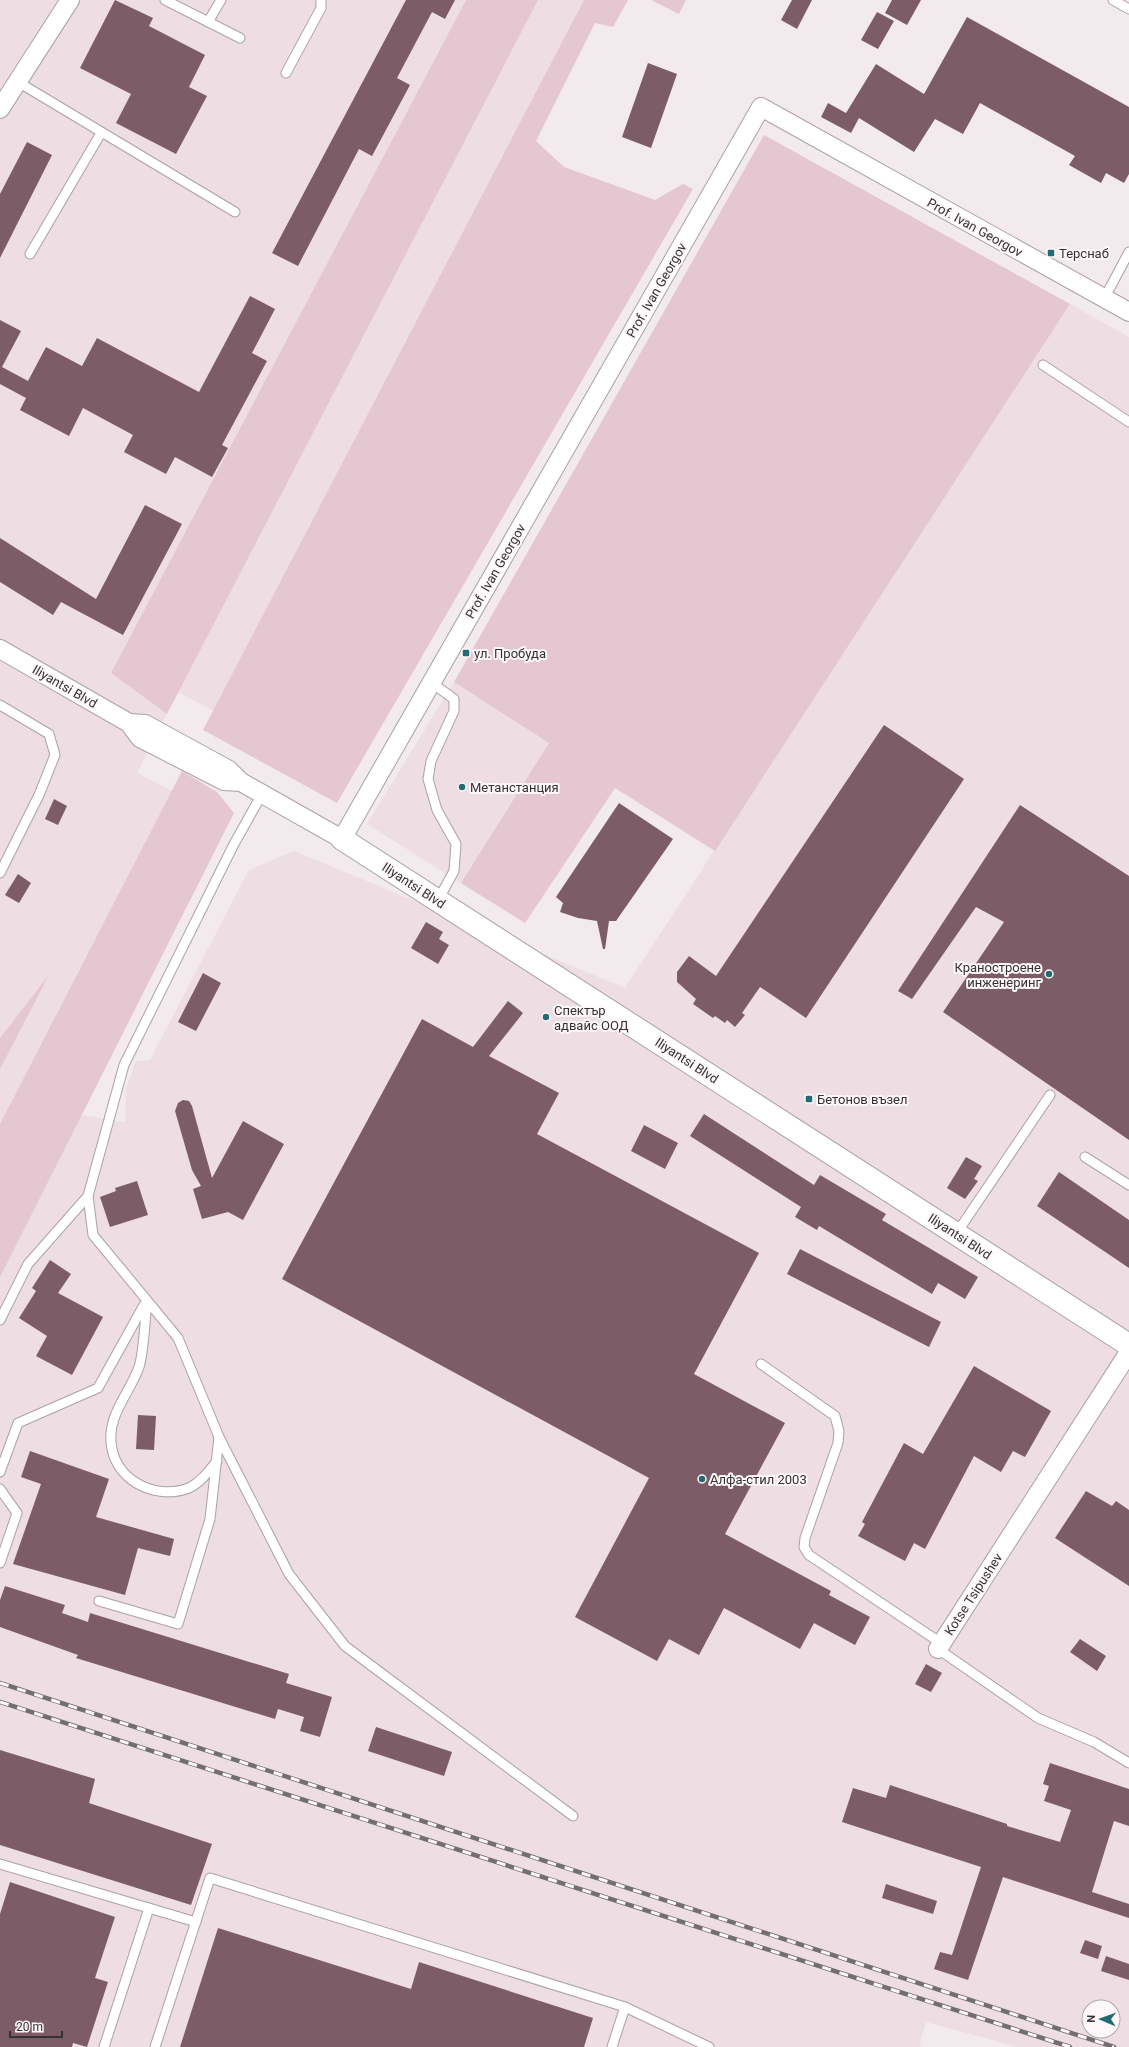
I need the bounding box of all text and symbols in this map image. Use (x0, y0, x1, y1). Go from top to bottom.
street label: Prof. Ivan Georgov (924, 195, 1026, 260)
street label: Prof. Ivan Georgov (623, 240, 690, 340)
place label: Терснаб (1059, 246, 1109, 261)
marker: Терснаб (1046, 248, 1056, 258)
street label: Prof. Ivan Georgov (462, 521, 529, 621)
place label: ул. Пробуда (474, 646, 546, 661)
marker: ул. Пробуда (461, 648, 471, 658)
street label: Iliyantsi Blvd (30, 662, 100, 711)
place label: Метанстанция (470, 780, 559, 795)
marker: Метанстанция (457, 782, 467, 792)
street label: Iliyantsi Blvd (379, 859, 448, 911)
place label: Краностроене инженеринг (954, 960, 1042, 990)
marker: Краностроене инженеринг (1044, 969, 1054, 979)
place label: Спектър адвайс ООД (554, 1003, 629, 1033)
marker: Спектър адвайс ООД (541, 1012, 551, 1022)
street label: Iliyantsi Blvd (652, 1034, 721, 1086)
place label: Бетонов възел (817, 1092, 908, 1107)
marker: Бетонов възел (804, 1094, 814, 1104)
street label: Iliyantsi Blvd (925, 1210, 994, 1262)
place label: Алфа-стил 2003 (710, 1472, 807, 1487)
marker: Алфа-стил 2003 (697, 1474, 707, 1484)
street label: Kotse Tsipushev (941, 1550, 1006, 1638)
north arrow (1081, 1999, 1121, 2039)
scale bar (10, 2013, 62, 2039)
text: N (1085, 2014, 1098, 2023)
text: 20 m (16, 2020, 43, 2034)

